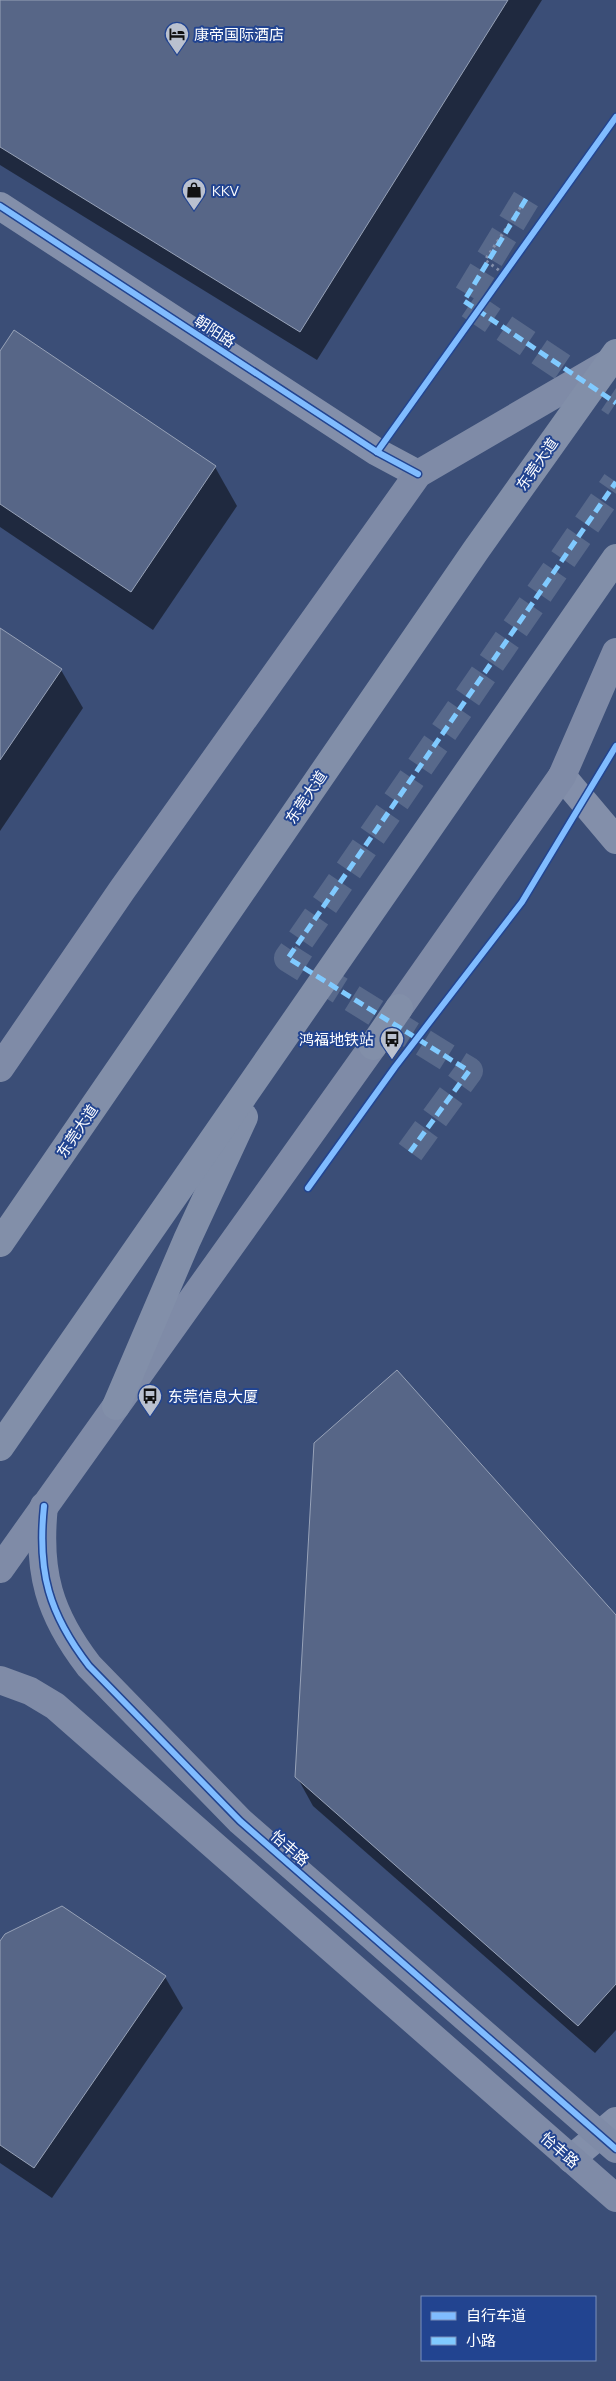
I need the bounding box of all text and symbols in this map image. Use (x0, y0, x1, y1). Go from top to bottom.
hotel icon: 康帝国际酒店 (164, 21, 190, 55)
place label: 康帝国际酒店 (194, 24, 284, 45)
shop icon: KKV (181, 177, 207, 211)
place label: KKV (212, 180, 239, 201)
street label: 朝阳路 (190, 310, 240, 352)
street label: 东莞大道 (511, 433, 563, 495)
street label: 东莞大道 (281, 766, 331, 828)
bus stop icon: 鸿福地铁站 (379, 1026, 405, 1060)
place label: 鸿福地铁站 (299, 1029, 374, 1050)
street label: 东莞大道 (52, 1100, 102, 1162)
bus stop icon: 东莞信息大厦 (137, 1383, 163, 1417)
place label: 东莞信息大厦 (168, 1386, 258, 1407)
street label: 怡丰路 (266, 1825, 314, 1871)
street label: 怡丰路 (536, 2127, 584, 2173)
legend (421, 2296, 596, 2361)
text: 自行车道 (466, 2305, 526, 2326)
text: 小路 (466, 2330, 496, 2351)

